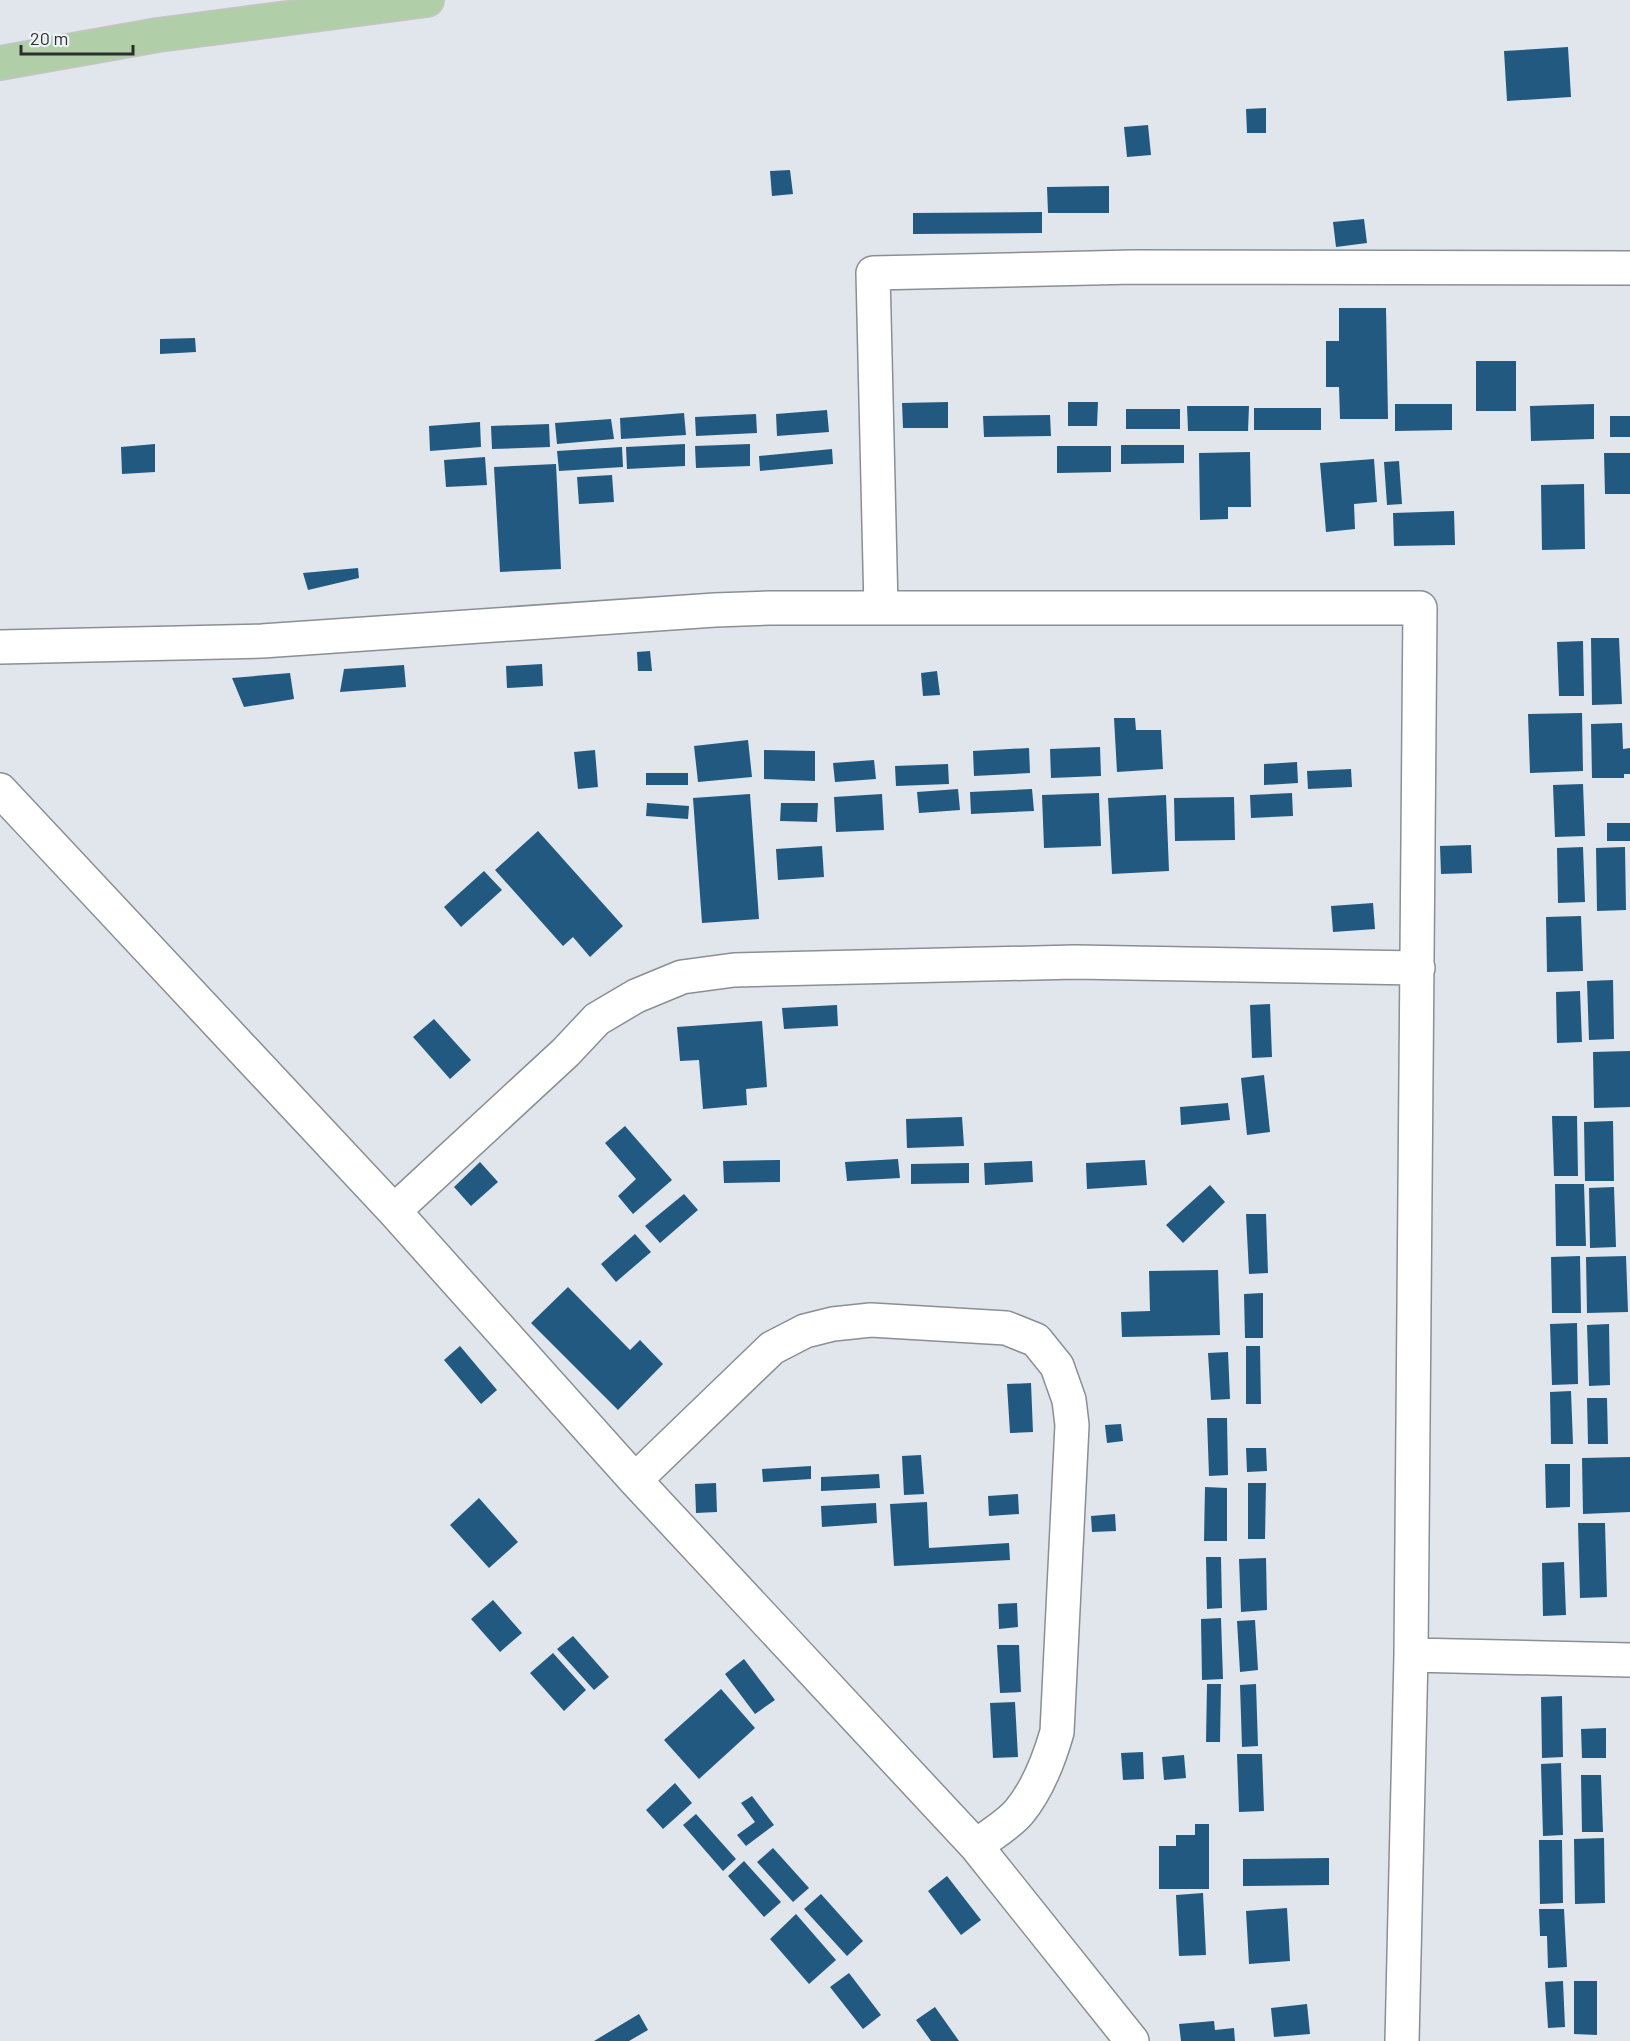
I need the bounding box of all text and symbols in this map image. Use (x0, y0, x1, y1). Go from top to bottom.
scale bar (21, 18, 134, 56)
text: 20 m (30, 27, 68, 49)

